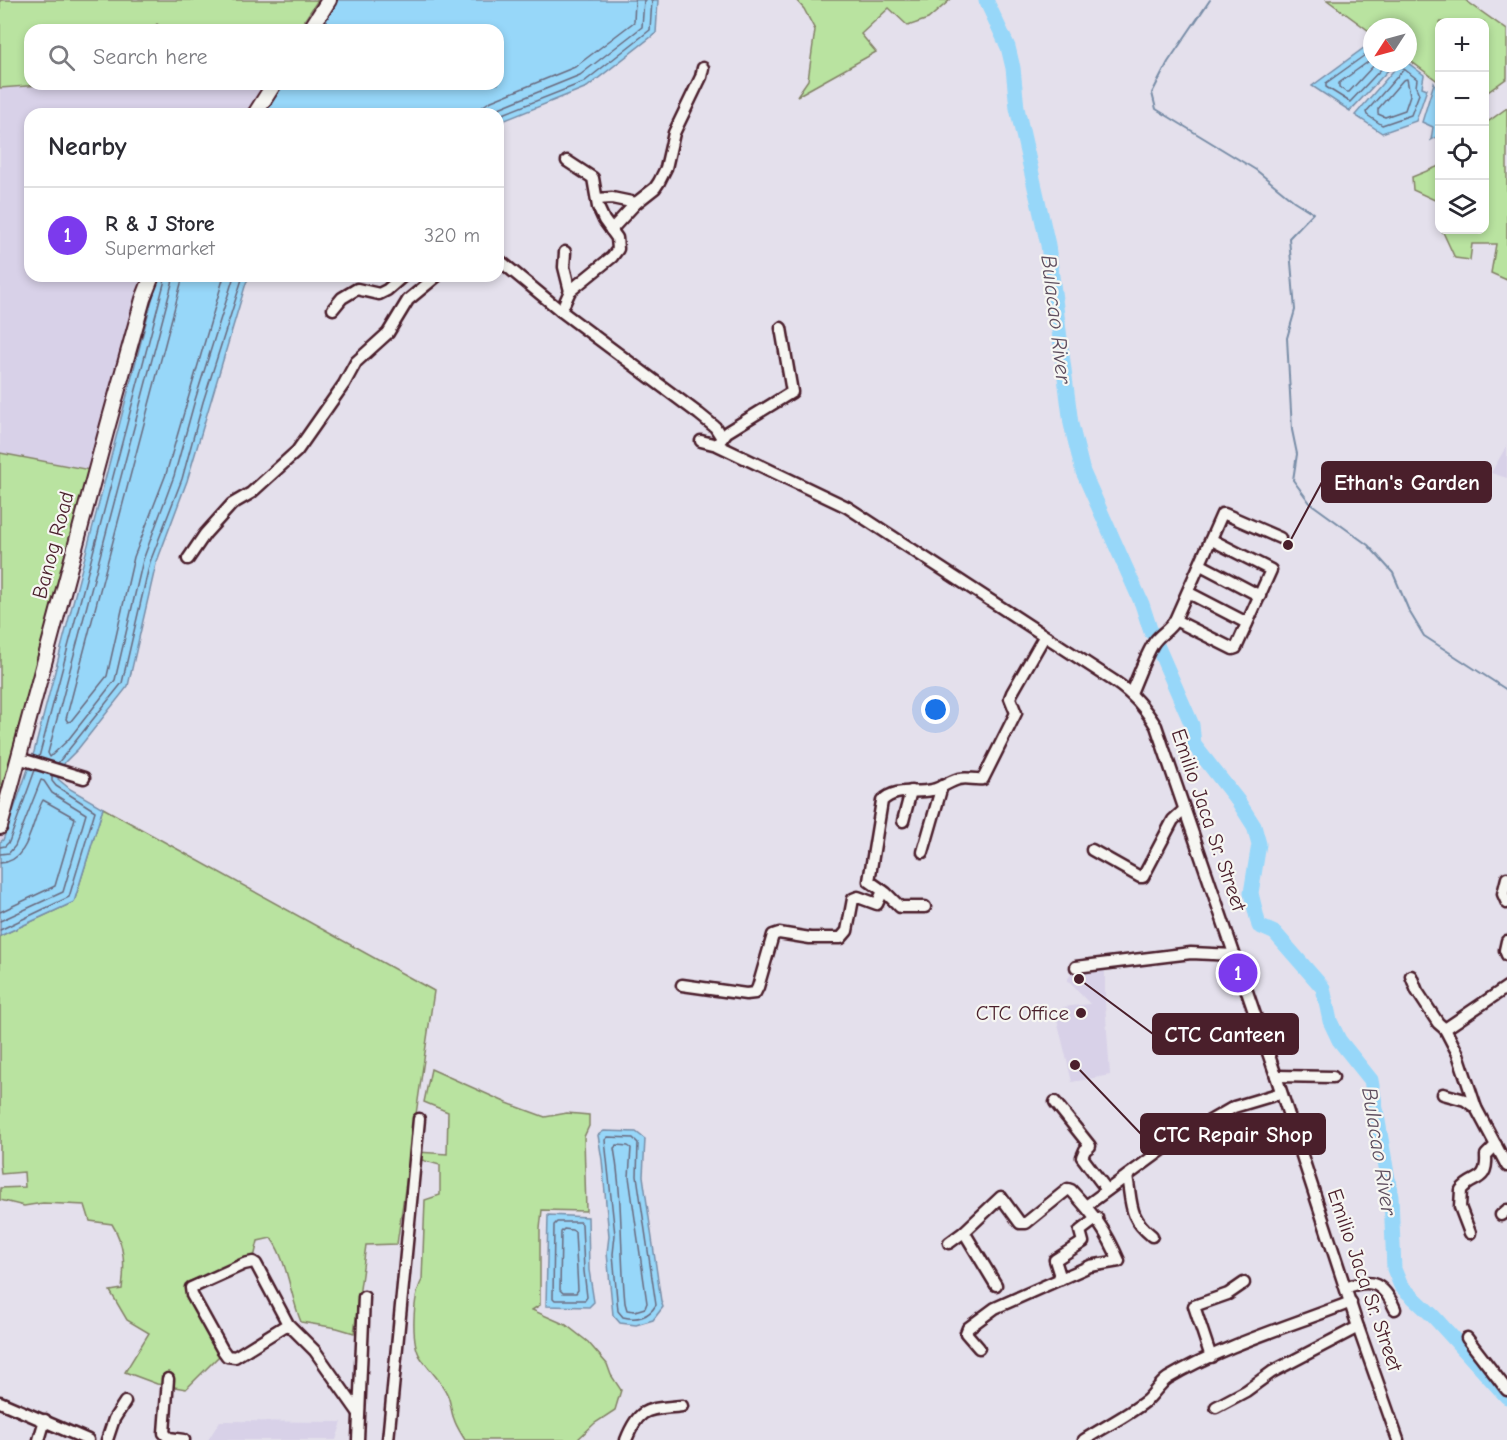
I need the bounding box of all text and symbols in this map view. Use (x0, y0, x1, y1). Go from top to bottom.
north arrow (1363, 18, 1417, 72)
map controls (1435, 18, 1489, 234)
button: + (1435, 18, 1489, 72)
search box (24, 24, 504, 90)
icon: search (45, 41, 78, 74)
text: Search here (93, 44, 208, 70)
button: − (1435, 72, 1489, 126)
button: locate (1435, 126, 1489, 180)
text: Nearby (48, 132, 127, 162)
button: layers (1435, 180, 1489, 234)
text: R & J Store (105, 211, 215, 237)
text: 1 (64, 224, 71, 247)
text: 320 m (424, 224, 480, 247)
text: Supermarket (105, 237, 215, 260)
water label: Bulacao River (1035, 253, 1077, 386)
callout: Ethan's Garden (1322, 462, 1491, 502)
text: Ethan's Garden (1334, 470, 1480, 496)
street label: Banog Road (27, 489, 79, 601)
your location (921, 695, 950, 724)
street label: Emilio Jaca Sr. Street (1167, 726, 1252, 915)
pin: 1 (1218, 950, 1258, 996)
place label: CTC Office (976, 1001, 1069, 1025)
marker: CTC Office (1074, 1006, 1088, 1020)
callout: CTC Canteen (1153, 1014, 1298, 1054)
text: CTC Canteen (1164, 1022, 1286, 1048)
water label: Bulacao River (1356, 1085, 1402, 1218)
callout: CTC Repair Shop (1141, 1114, 1325, 1154)
text: CTC Repair Shop (1153, 1122, 1313, 1148)
street label: Emilio Jaca Sr. Street (1323, 1186, 1408, 1375)

